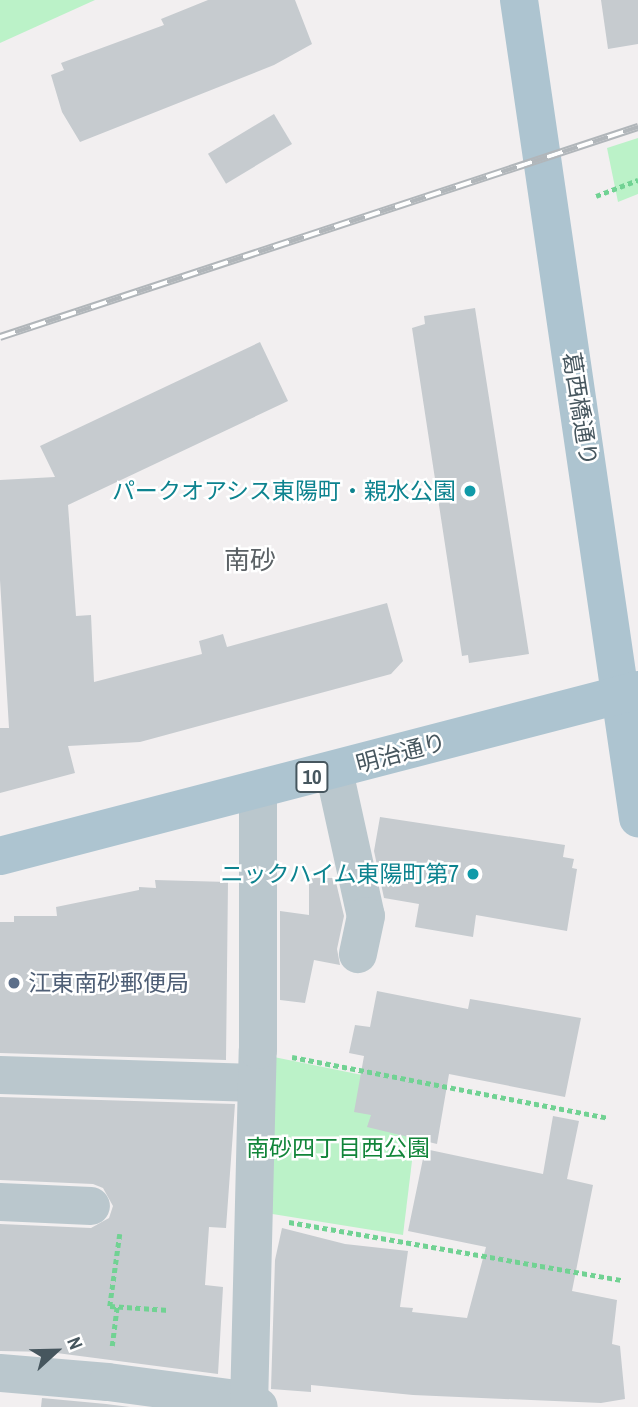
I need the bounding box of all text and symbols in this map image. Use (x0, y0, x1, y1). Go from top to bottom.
street label: 葛西橋通り (557, 350, 603, 468)
place label: パークオアシス東陽町・親水公園 (111, 477, 456, 505)
marker: パークオアシス東陽町・親水公園 (462, 483, 478, 499)
district label: 南砂 (224, 544, 276, 576)
street label: 明治通り (353, 728, 449, 778)
road number: 10 (294, 760, 330, 794)
place label: ニックハイム東陽町第7 (219, 860, 459, 888)
marker: ニックハイム東陽町第7 (465, 866, 481, 882)
place label: 江東南砂郵便局 (28, 969, 189, 997)
marker: 江東南砂郵便局 (6, 975, 22, 991)
park label: 南砂四丁目西公園 (246, 1134, 430, 1162)
north arrow (21, 1316, 91, 1386)
text: N (61, 1333, 90, 1353)

